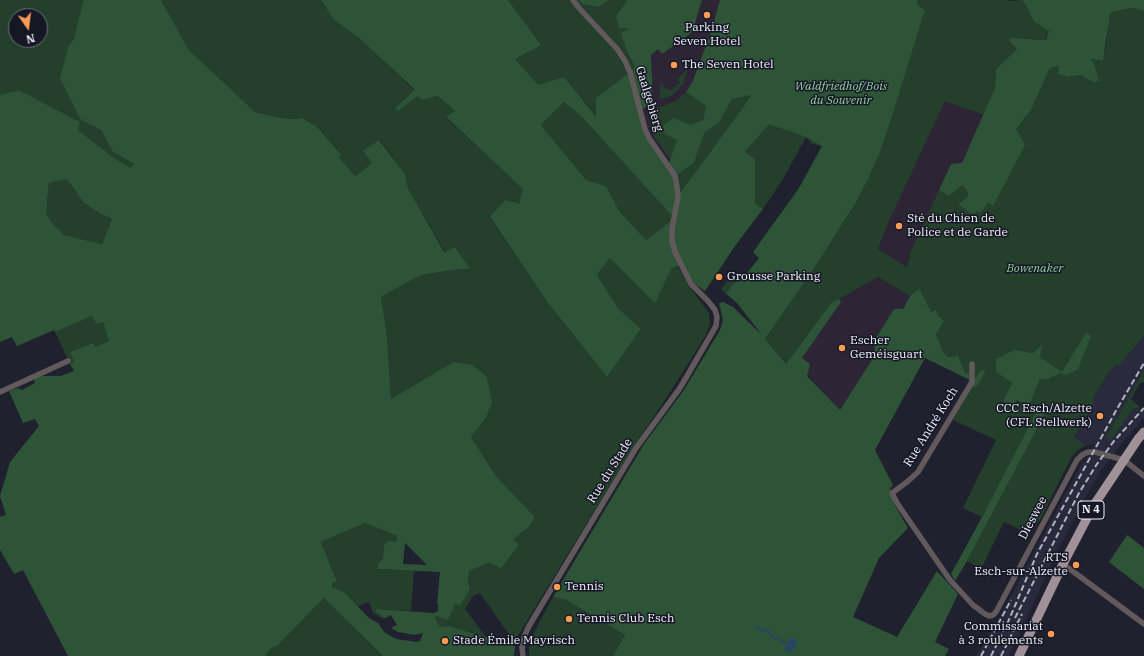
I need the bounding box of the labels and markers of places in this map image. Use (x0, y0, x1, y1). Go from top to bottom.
marker: Parking Seven Hotel (702, 10, 712, 20)
place label: Parking Seven Hotel (673, 21, 741, 49)
place label: The Seven Hotel (682, 58, 774, 72)
marker: The Seven Hotel (669, 60, 679, 70)
place label: Sté du Chien de Police et de Garde (907, 212, 1008, 240)
marker: Sté du Chien de Police et de Garde (894, 221, 904, 231)
place label: Grousse Parking (727, 270, 820, 284)
marker: Grousse Parking (714, 272, 724, 282)
place label: Escher Geméisguart (850, 334, 923, 362)
marker: Escher Geméisguart (837, 343, 847, 353)
place label: CCC Esch/Alzette (CFL Stellwerk) (996, 402, 1092, 430)
marker: CCC Esch/Alzette (CFL Stellwerk) (1095, 411, 1105, 421)
place label: RTS Esch-sur-Alzette (974, 551, 1068, 579)
marker: RTS Esch-sur-Alzette (1071, 560, 1081, 570)
place label: Tennis (565, 580, 604, 594)
marker: Tennis (552, 582, 562, 592)
place label: Tennis Club Esch (577, 612, 674, 626)
marker: Tennis Club Esch (564, 614, 574, 624)
place label: Commissariat à 3 roulements (959, 620, 1043, 648)
marker: Commissariat à 3 roulements (1046, 629, 1056, 639)
place label: Stade Émile Mayrisch (453, 634, 575, 648)
marker: Stade Émile Mayrisch (440, 636, 450, 646)

